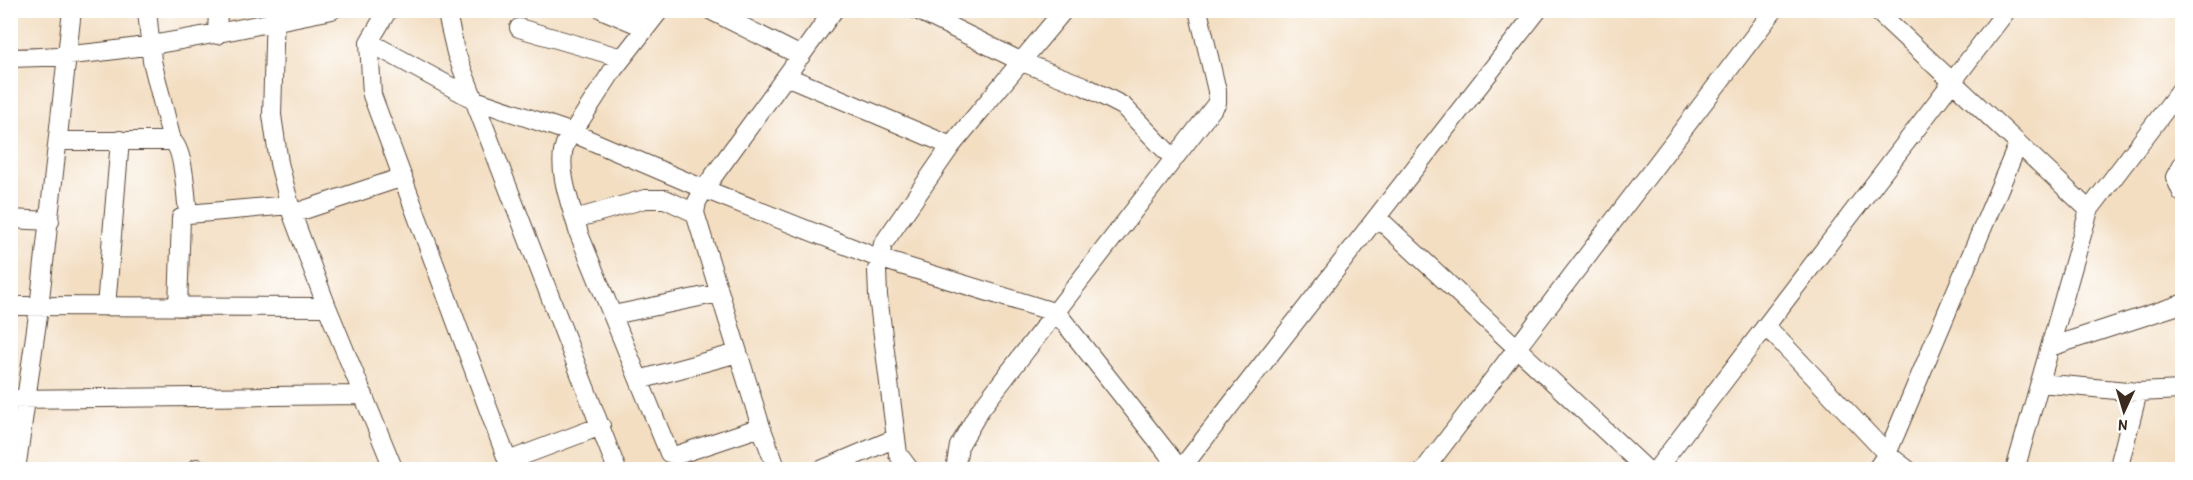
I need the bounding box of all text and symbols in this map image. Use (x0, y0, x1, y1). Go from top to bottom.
north arrow (2094, 381, 2154, 441)
text: N (2117, 415, 2128, 437)

